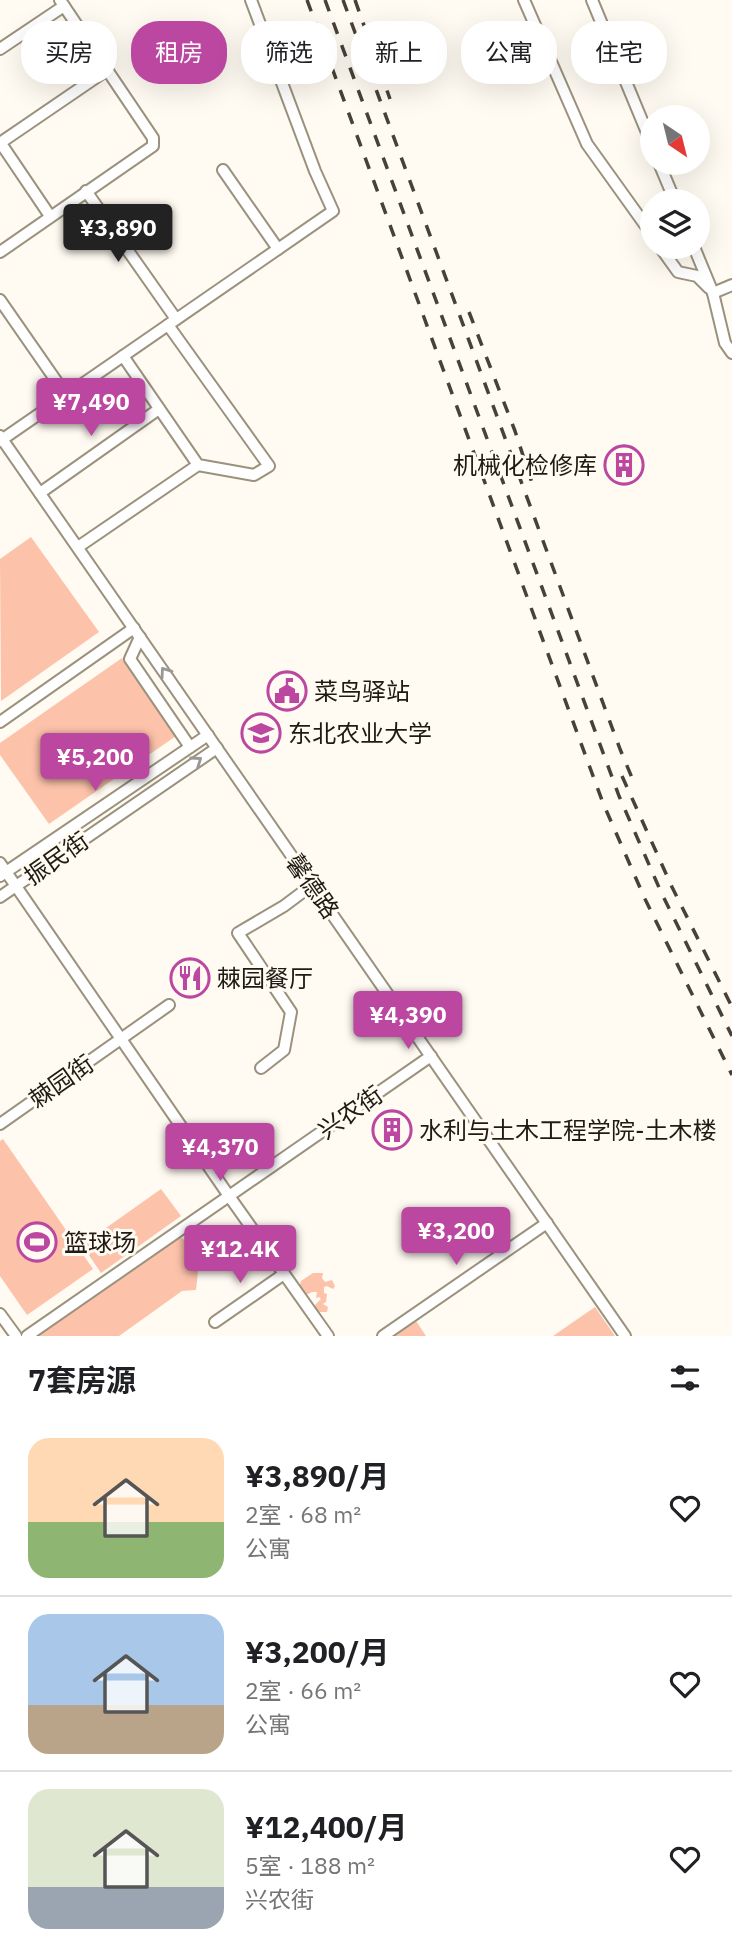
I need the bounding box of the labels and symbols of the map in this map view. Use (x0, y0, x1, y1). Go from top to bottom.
north arrow (640, 105, 710, 175)
pin: ¥3,890 (61, 204, 175, 264)
pin: ¥7,490 (34, 378, 148, 438)
building icon: 机械化检修库 (603, 444, 645, 486)
place label: 机械化检修库 (453, 449, 597, 481)
one-way arrow (161, 667, 173, 680)
public building icon: 菜鸟驿站 (266, 670, 308, 712)
place label: 菜鸟驿站 (314, 675, 410, 707)
school or university icon: 东北农业大学 (240, 712, 282, 754)
place label: 东北农业大学 (288, 717, 432, 749)
pin: ¥5,200 (38, 734, 152, 793)
one-way arrow (189, 757, 202, 769)
street label: 振民街 (17, 824, 95, 892)
street label: 馨德路 (279, 847, 347, 925)
restaurant icon: 棘园餐厅 (169, 957, 211, 999)
place label: 棘园餐厅 (217, 962, 313, 994)
pin: ¥4,390 (351, 992, 465, 1051)
street label: 棘园街 (22, 1047, 100, 1115)
street label: 兴农街 (311, 1078, 389, 1146)
building icon: 水利与土木工程学院-土木楼 (371, 1109, 413, 1151)
place label: 水利与土木工程学院-土木楼 (419, 1114, 717, 1146)
pin: ¥4,370 (163, 1124, 277, 1183)
pin: ¥3,200 (399, 1208, 513, 1267)
sports icon: 篮球场 (16, 1221, 58, 1263)
place label: 篮球场 (64, 1226, 136, 1258)
pin: ¥12.4K (183, 1226, 297, 1285)

